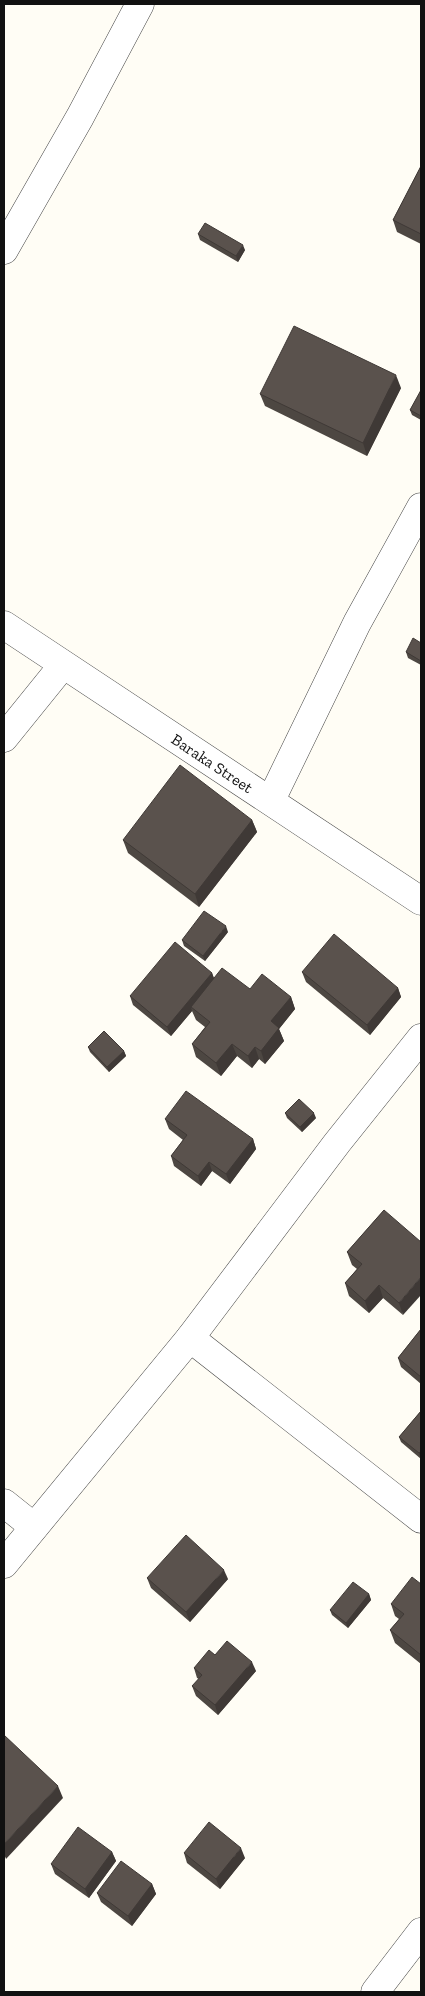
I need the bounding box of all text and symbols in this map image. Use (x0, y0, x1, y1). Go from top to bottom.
street label: Baraka Street (168, 729, 257, 797)

